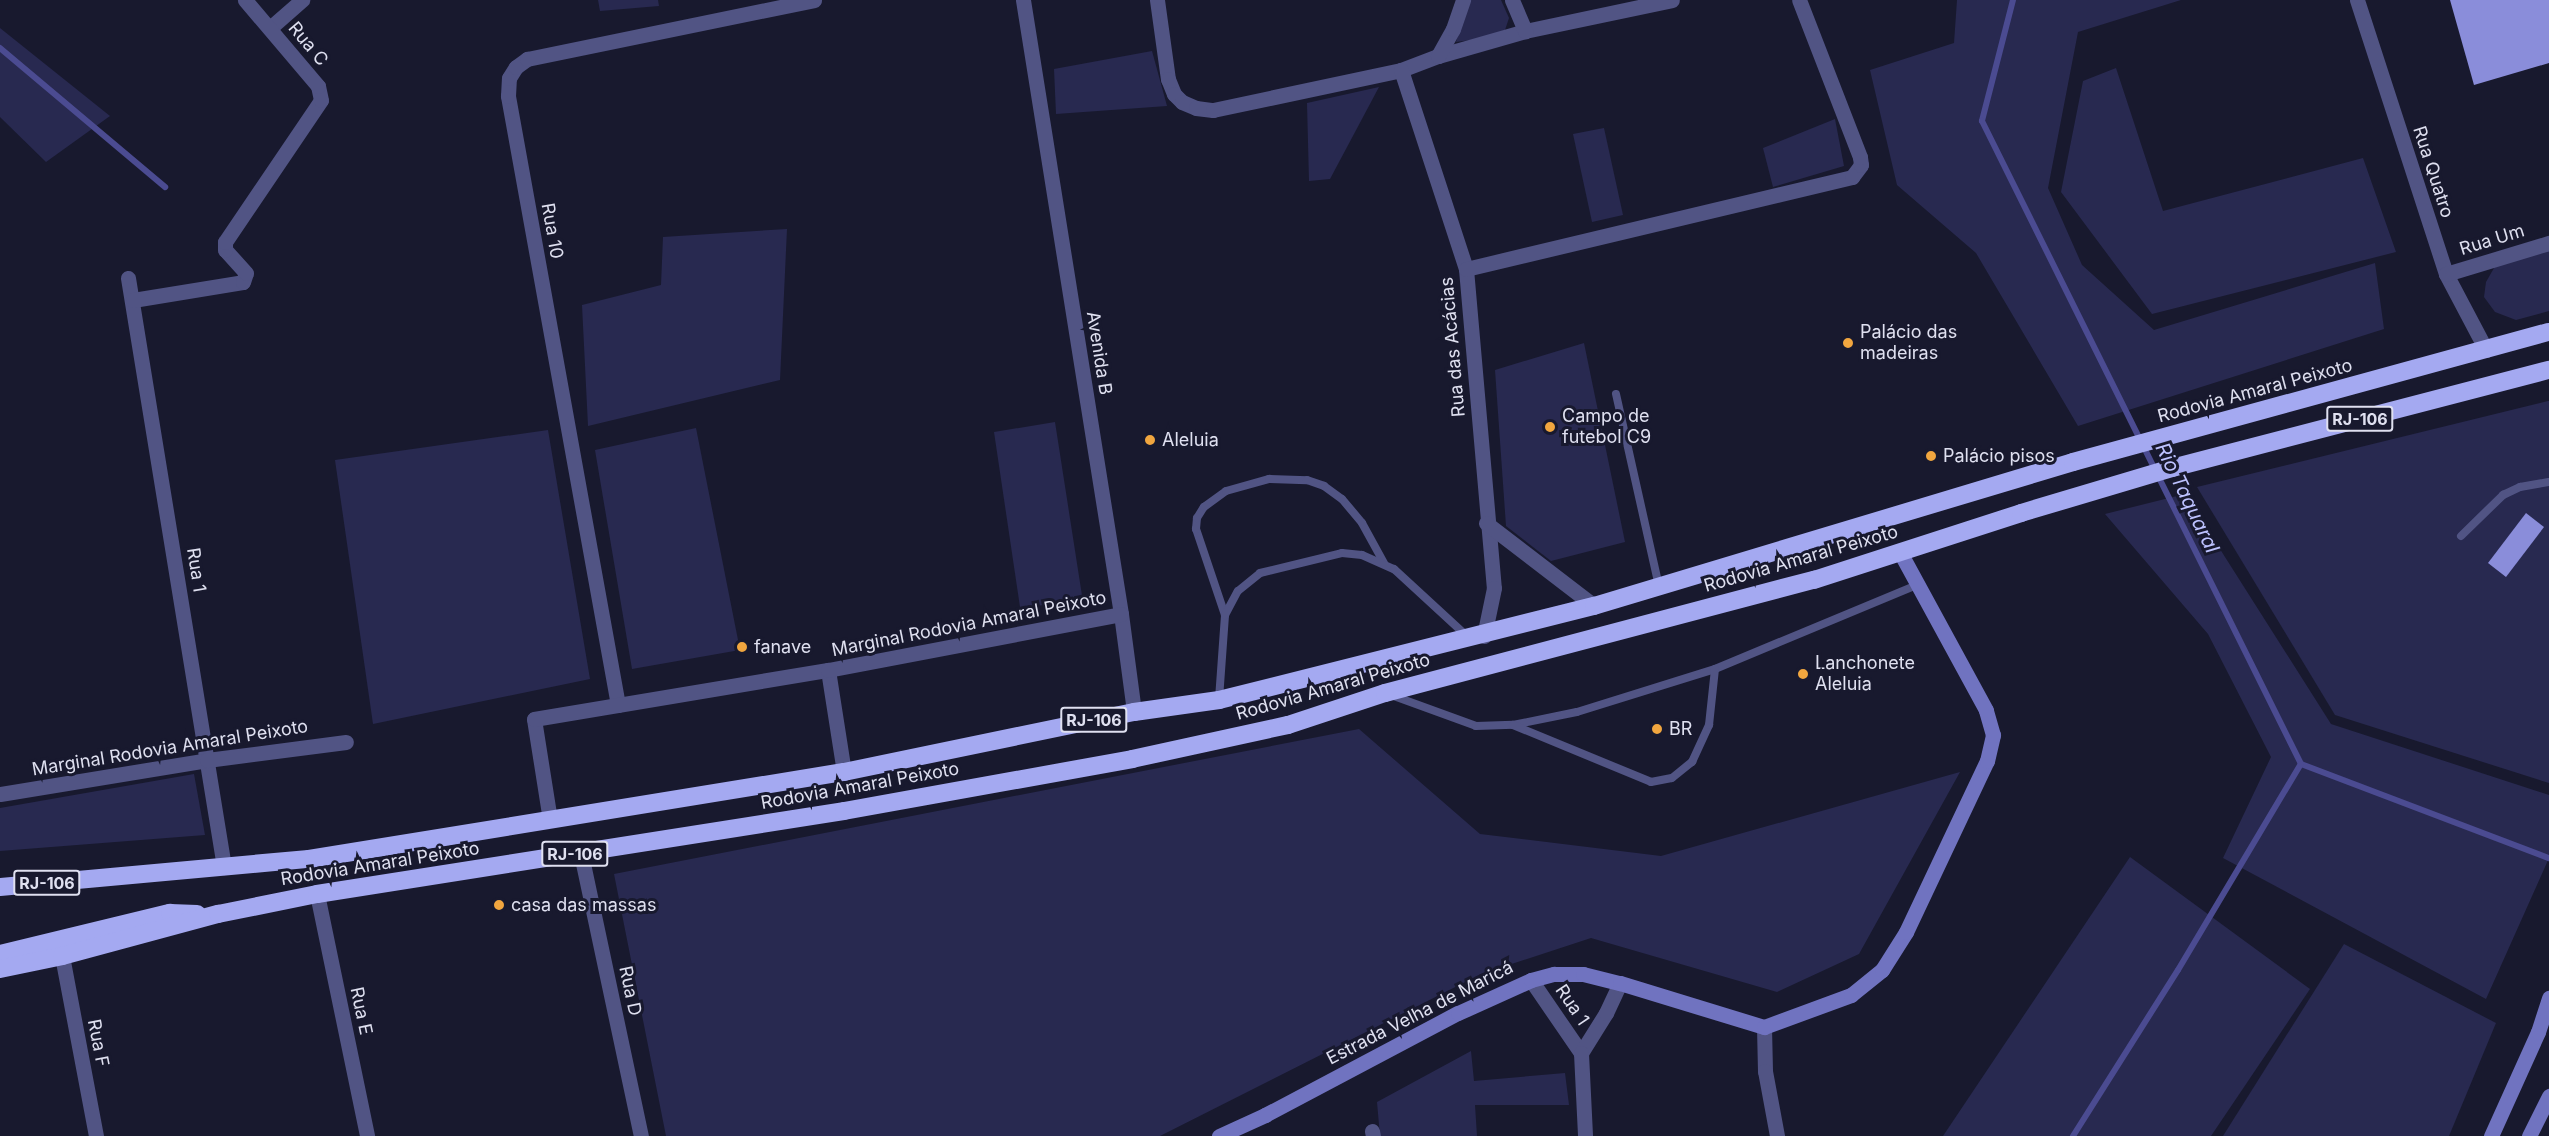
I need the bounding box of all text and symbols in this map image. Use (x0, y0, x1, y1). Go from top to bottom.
street label: Rua C (283, 18, 333, 70)
street label: Rua Quatro (2408, 123, 2458, 221)
street label: Rua 10 (536, 202, 568, 260)
street label: Rua Um (2457, 220, 2527, 260)
street label: Rua das Acácias (1436, 276, 1470, 418)
street label: Avenida B (1082, 310, 1116, 396)
place label: Palácio das madeiras (1860, 322, 1957, 364)
marker: Palácio das madeiras (1841, 336, 1855, 350)
street label: Rodovia Amaral Peixoto (2155, 355, 2355, 427)
place label: Campo de futebol C9 (1562, 406, 1651, 448)
road number: RJ-106 (2326, 406, 2394, 432)
marker: Campo de futebol C9 (1543, 420, 1557, 434)
place label: Aleluia (1162, 429, 1219, 451)
marker: Aleluia (1143, 433, 1157, 447)
water label: Rio Taquaral (2150, 439, 2224, 557)
place label: Palácio pisos (1943, 445, 2055, 467)
marker: Palácio pisos (1924, 449, 1938, 463)
street label: Rodovia Amaral Peixoto (1702, 521, 1900, 597)
street label: Rua 1 (182, 546, 210, 594)
street label: Marginal Rodovia Amaral Peixoto (830, 587, 1108, 661)
place label: fanave (754, 636, 811, 658)
marker: fanave (735, 640, 749, 654)
street label: Rodovia Amaral Peixoto (1234, 649, 1432, 725)
place label: Lanchonete Aleluia (1815, 653, 1915, 696)
marker: Lanchonete Aleluia (1796, 667, 1810, 681)
road number: RJ-106 (1060, 707, 1128, 733)
street label: Marginal Rodovia Amaral Peixoto (30, 715, 310, 781)
place label: BR (1669, 718, 1692, 740)
marker: BR (1650, 722, 1664, 736)
street label: Rodovia Amaral Peixoto (759, 758, 961, 814)
street label: Rodovia Amaral Peixoto (279, 838, 481, 890)
road number: RJ-106 (540, 841, 610, 867)
road number: RJ-106 (12, 870, 82, 896)
place label: casa das massas (511, 894, 656, 916)
marker: casa das massas (492, 898, 506, 912)
street label: Estrada Velha de Maricá (1323, 957, 1517, 1069)
street label: Rua D (614, 964, 646, 1018)
street label: Rua 1 (1551, 980, 1593, 1030)
street label: Rua E (345, 985, 377, 1037)
street label: Rua F (83, 1017, 113, 1069)

